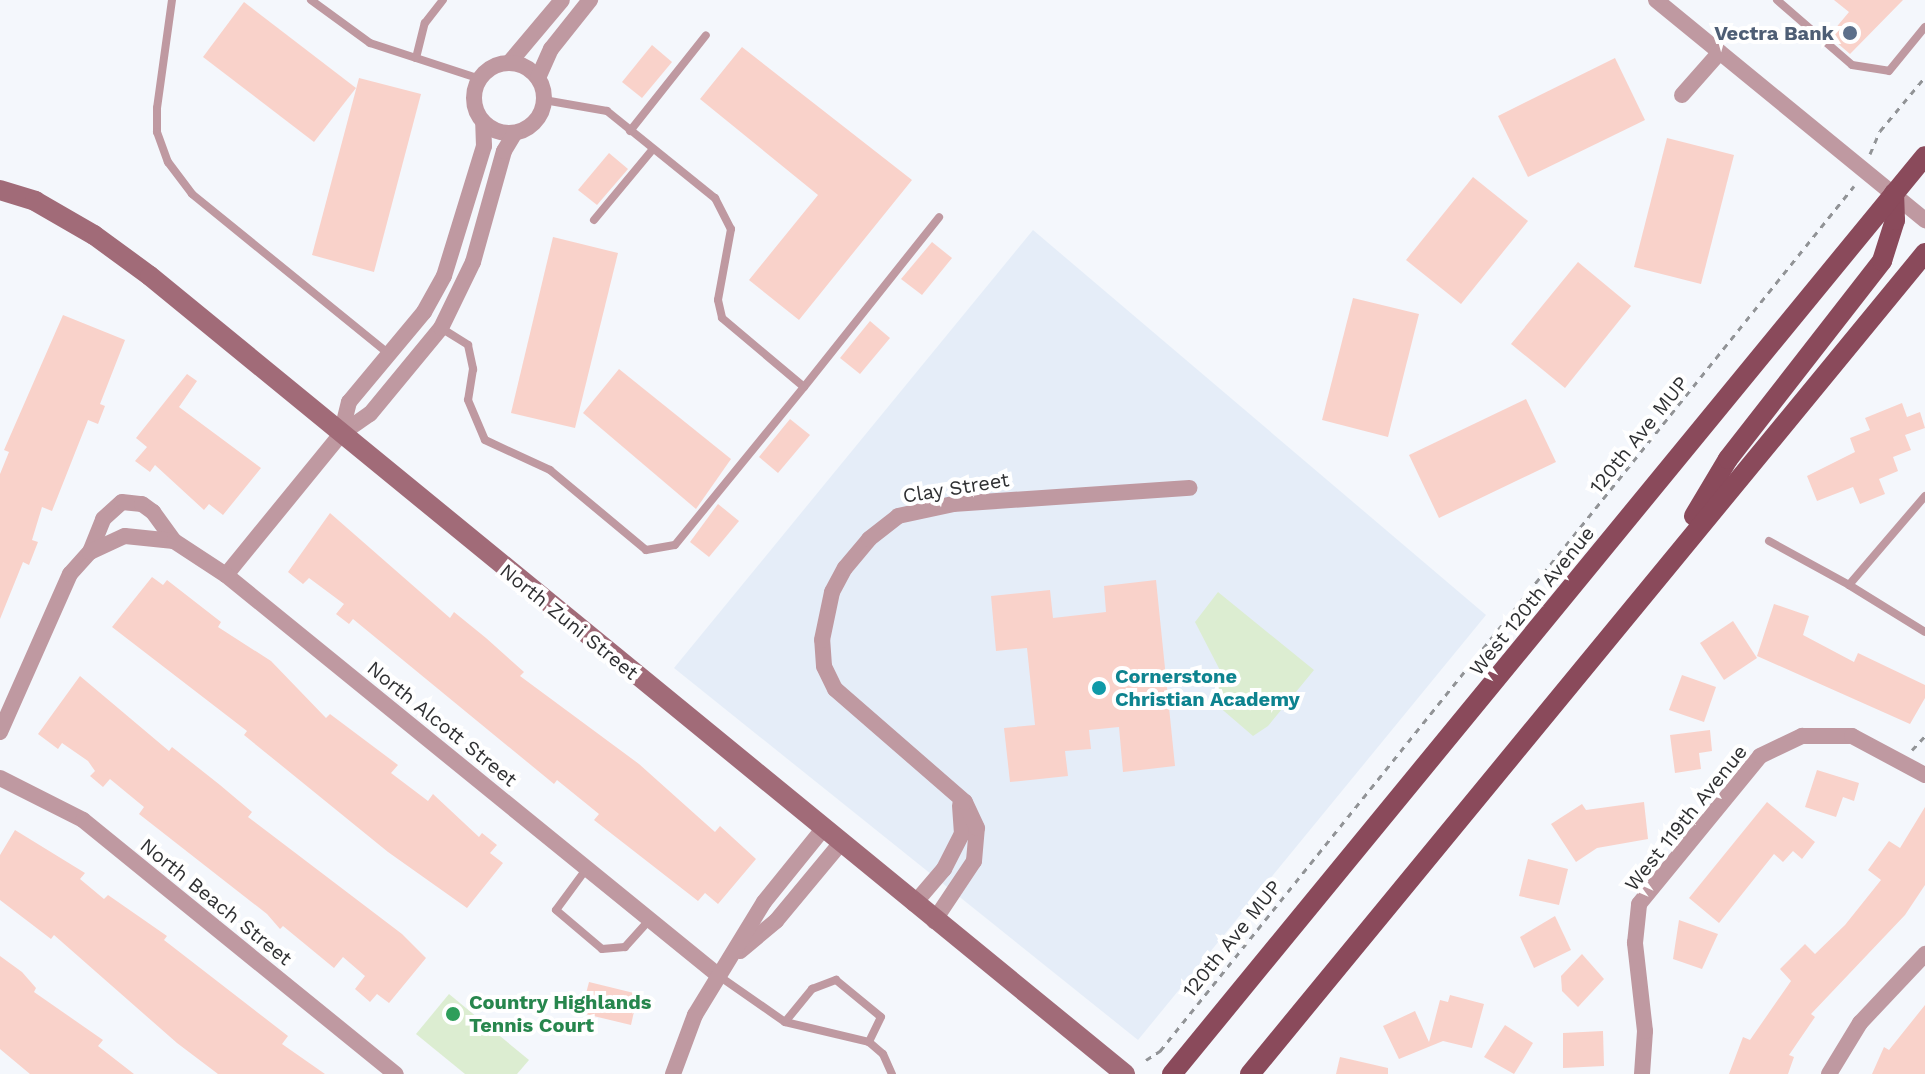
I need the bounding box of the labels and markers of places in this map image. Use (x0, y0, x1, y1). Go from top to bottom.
place label: Vectra Bank (1714, 21, 1834, 45)
marker: Vectra Bank (1841, 24, 1859, 42)
place label: Cornerstone Christian Academy (1115, 664, 1300, 711)
marker: Cornerstone Christian Academy (1090, 679, 1108, 697)
place label: Country Highlands Tennis Court (469, 990, 652, 1037)
marker: Country Highlands Tennis Court (444, 1005, 462, 1023)

